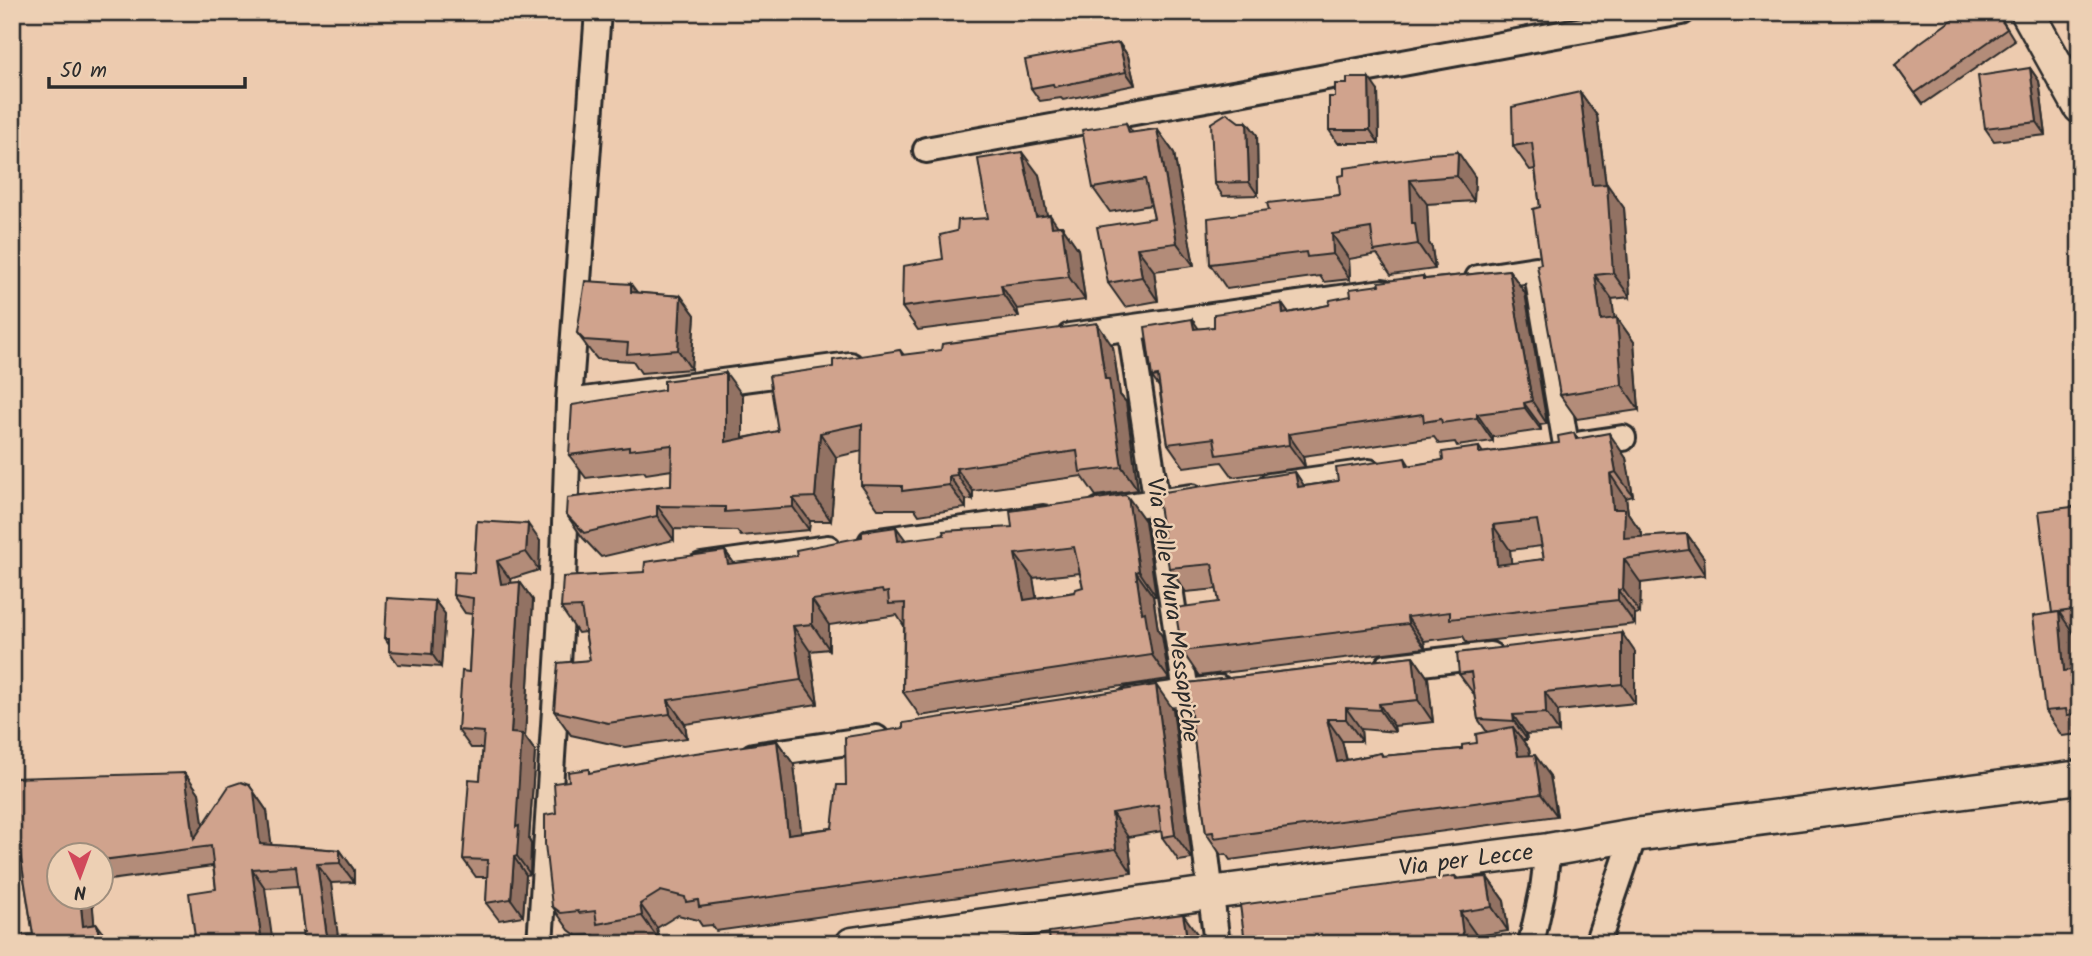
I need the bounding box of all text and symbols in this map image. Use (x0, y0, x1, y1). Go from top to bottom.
scale bar (49, 46, 245, 90)
text: 50 m (60, 55, 107, 88)
street label: Via delle Mura Messapiche (1134, 475, 1210, 745)
street label: Via per Lecce (1396, 833, 1536, 889)
north arrow (46, 841, 116, 911)
text: N (74, 876, 87, 906)

